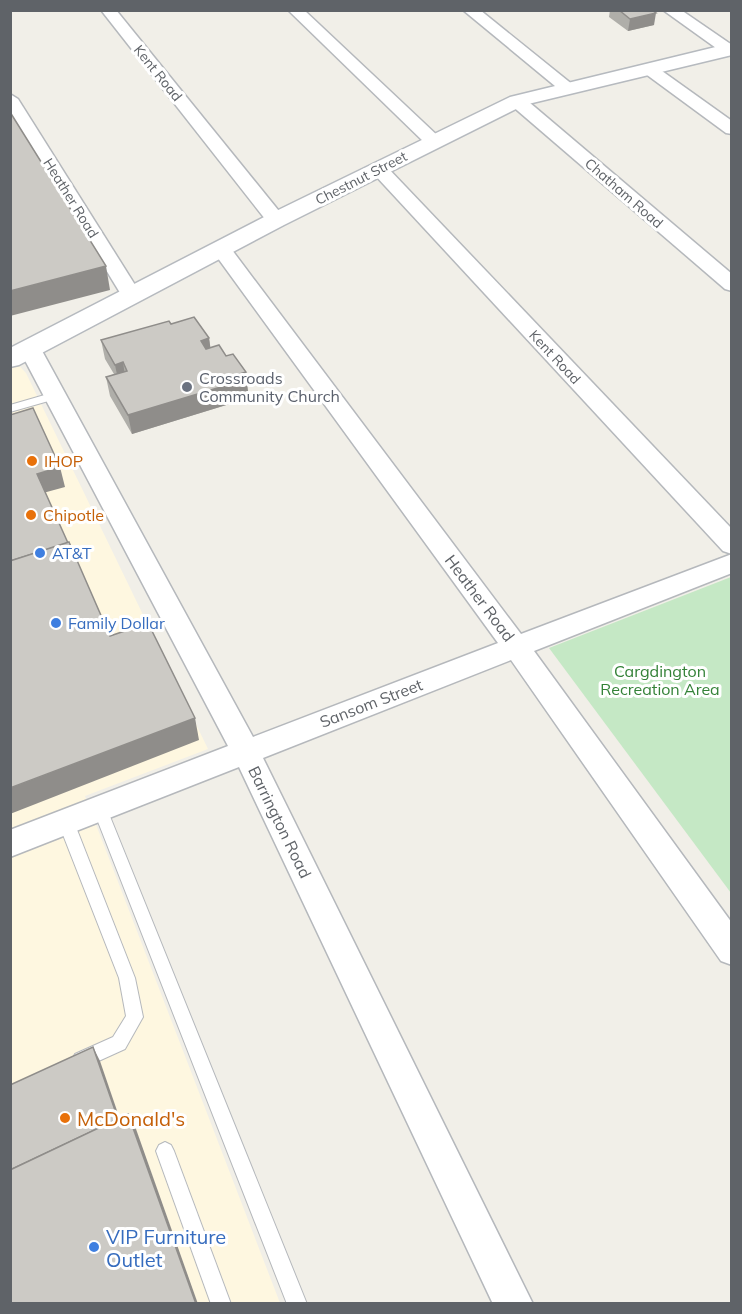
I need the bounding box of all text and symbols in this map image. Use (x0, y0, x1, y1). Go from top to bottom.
street label: Kent Road (130, 41, 186, 105)
street label: Chestnut Street (312, 147, 410, 209)
street label: Chatham Road (581, 154, 667, 232)
street label: Heather Road (39, 155, 103, 241)
street label: Kent Road (525, 326, 585, 388)
place label: Crossroads Community Church (199, 368, 340, 406)
marker: Crossroads Community Church (180, 380, 194, 394)
place label: IHOP (44, 451, 83, 471)
marker: IHOP (25, 454, 39, 468)
place label: Chipotle (43, 505, 104, 525)
marker: Chipotle (24, 508, 38, 522)
place label: AT&T (52, 543, 92, 563)
marker: AT&T (33, 546, 47, 560)
street label: Heather Road (441, 551, 519, 645)
place label: Family Dollar (68, 613, 165, 633)
marker: Family Dollar (49, 616, 63, 630)
park label: Cargdington Recreation Area (600, 661, 720, 699)
street label: Sansom Street (317, 674, 426, 732)
street label: Barrington Road (244, 763, 316, 881)
place label: McDonald's (77, 1106, 185, 1131)
marker: McDonald's (58, 1111, 72, 1125)
place label: VIP Furniture Outlet (106, 1224, 226, 1272)
marker: VIP Furniture Outlet (87, 1240, 101, 1254)

